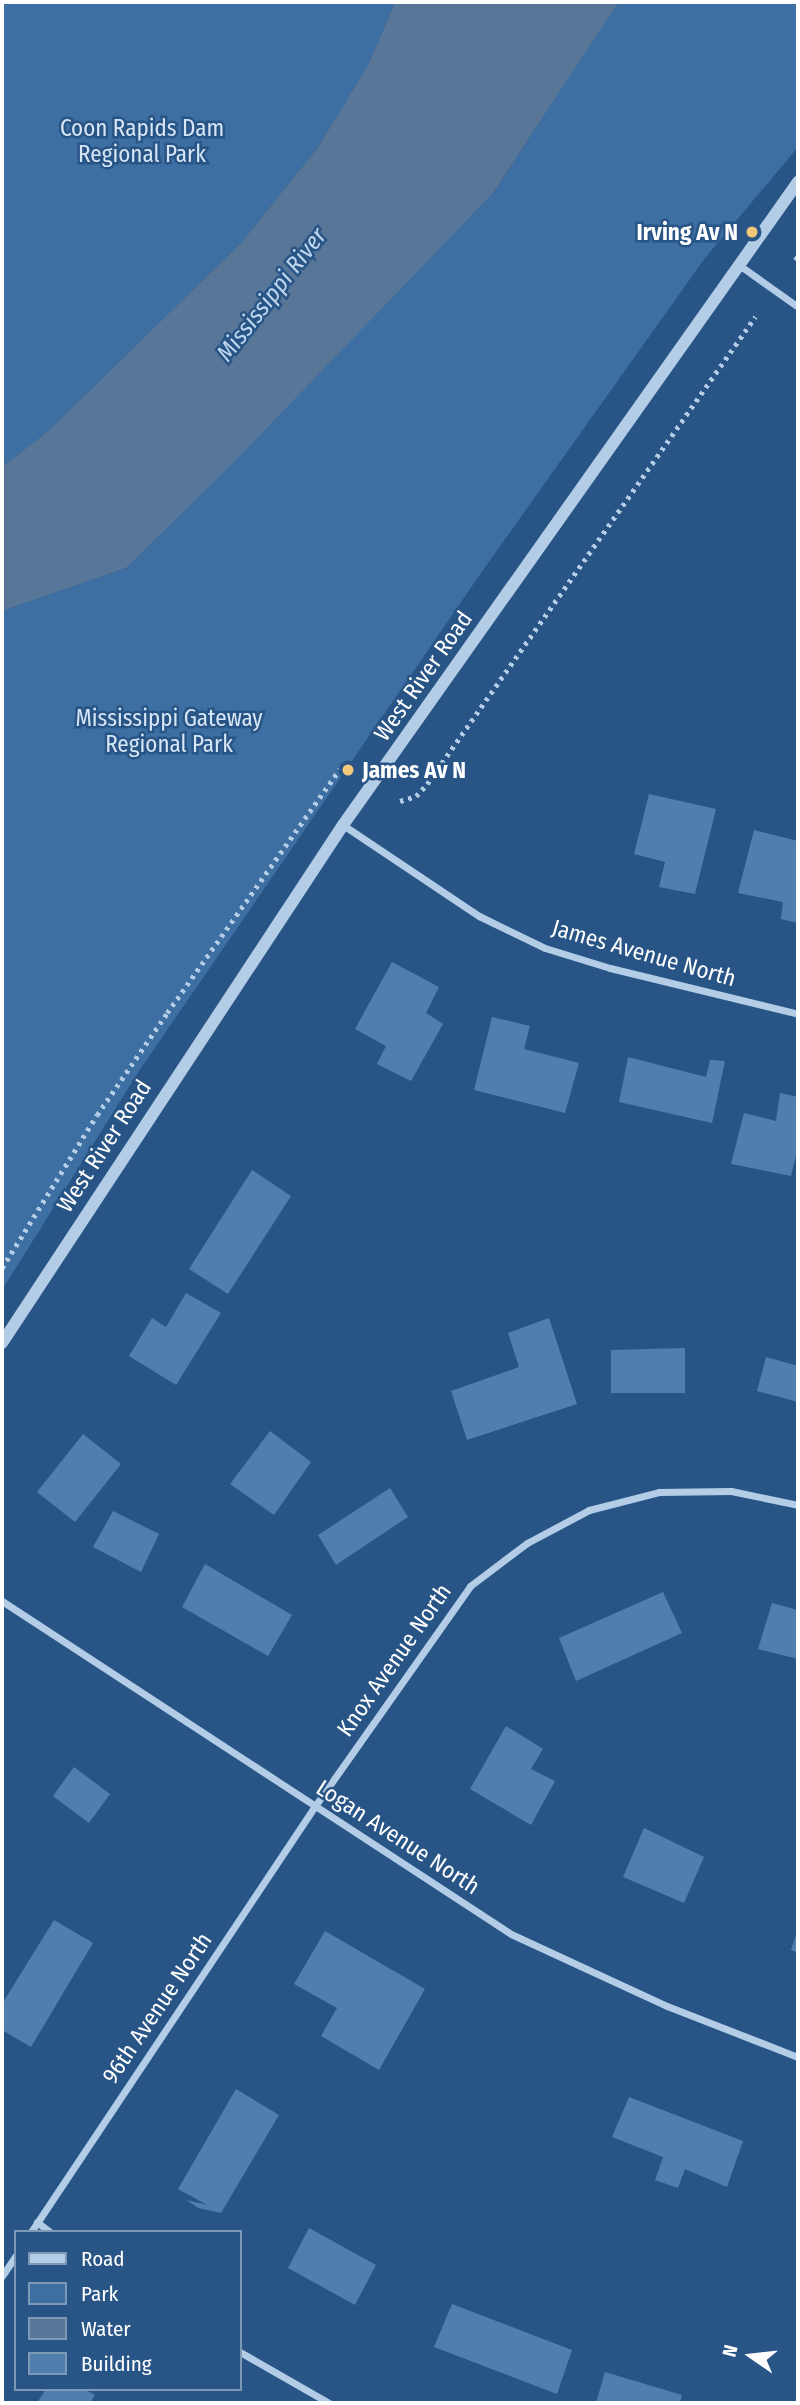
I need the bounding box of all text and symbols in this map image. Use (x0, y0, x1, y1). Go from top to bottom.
park label: Coon Rapids Dam Regional Park (60, 114, 224, 168)
place label: Irving Av N (637, 218, 738, 246)
water label: Mississippi River (211, 223, 333, 367)
marker: Irving Av N (744, 224, 760, 240)
street label: West River Road (368, 606, 478, 746)
park label: Mississippi Gateway Regional Park (75, 704, 263, 758)
place label: James Av N (362, 756, 466, 784)
marker: James Av N (340, 762, 356, 778)
street label: James Avenue North (549, 914, 739, 992)
street label: West River Road (51, 1075, 157, 1217)
street label: Knox Avenue North (331, 1578, 457, 1742)
street label: Logan Avenue North (311, 1774, 485, 1900)
street label: 96th Avenue North (96, 1927, 218, 2089)
legend (14, 2230, 242, 2391)
text: Road (81, 2246, 125, 2272)
text: Park (81, 2281, 118, 2307)
text: Water (81, 2316, 131, 2342)
north arrow (716, 2321, 786, 2391)
text: N (718, 2342, 743, 2359)
text: Building (81, 2351, 152, 2377)

